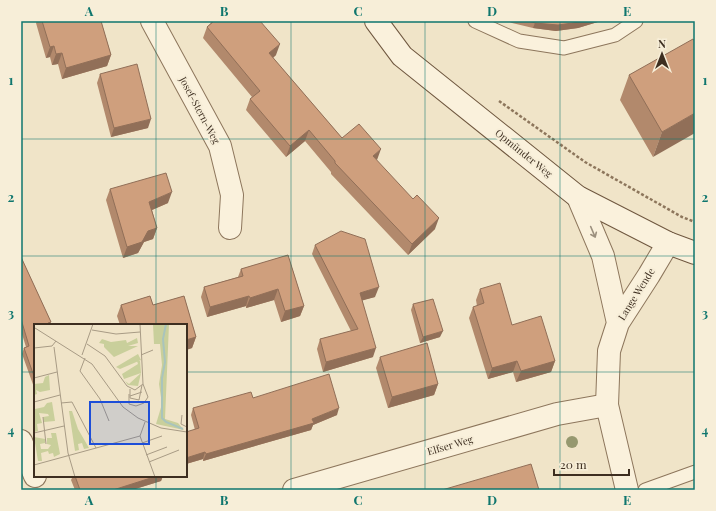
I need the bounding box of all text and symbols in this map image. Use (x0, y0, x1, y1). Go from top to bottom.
text: A (84, 2, 94, 19)
text: B (220, 2, 229, 19)
text: C (353, 2, 363, 19)
text: D (487, 2, 497, 19)
text: E (623, 2, 631, 19)
north arrow (642, 34, 682, 74)
text: N (658, 36, 666, 51)
text: 1 (9, 71, 14, 88)
text: 1 (703, 71, 708, 88)
street label: Josef-Stern-Weg (176, 73, 224, 147)
street label: Opmünder Weg (492, 126, 556, 181)
text: 2 (8, 188, 15, 205)
text: 2 (702, 188, 709, 205)
one-way arrow (589, 226, 597, 238)
street label: Lange Wende (614, 265, 658, 323)
text: 3 (8, 304, 14, 321)
text: 3 (702, 304, 708, 321)
inset map (34, 324, 187, 477)
text: 4 (8, 421, 15, 438)
text: 4 (702, 421, 709, 438)
street label: Elfser Weg (426, 432, 475, 458)
scale bar (554, 451, 629, 477)
text: 20 m (560, 456, 587, 472)
text: A (84, 491, 94, 508)
text: B (220, 491, 229, 508)
text: C (353, 491, 363, 508)
text: D (487, 491, 497, 508)
text: E (623, 491, 631, 508)

